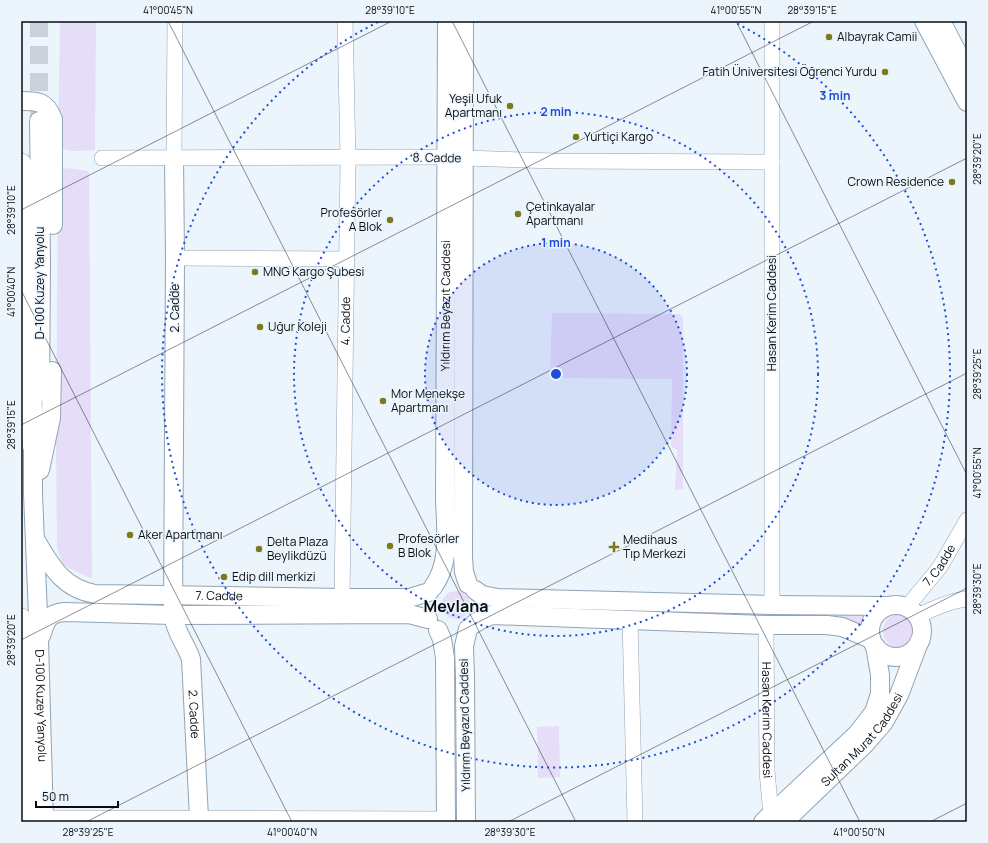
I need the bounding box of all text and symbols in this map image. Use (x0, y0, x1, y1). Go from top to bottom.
text: 41°00'45"N (143, 3, 193, 17)
text: 28°39'10"E (365, 3, 415, 17)
text: 41°00'55"N (711, 3, 762, 17)
text: 28°39'15"E (787, 3, 837, 17)
place label: Albayrak Camii (837, 28, 917, 45)
marker: Albayrak Camii (824, 32, 834, 42)
place label: Fatih Üniversitesi Öğrenci Yurdu (703, 63, 877, 80)
marker: Fatih Üniversitesi Öğrenci Yurdu (880, 67, 890, 77)
text: 3 min (819, 87, 851, 104)
place label: Yeşil Ufuk Apartmanı (445, 90, 503, 121)
marker: Yeşil Ufuk Apartmanı (505, 101, 515, 111)
text: 2 min (540, 103, 572, 120)
place label: Yurtiçi Kargo (584, 128, 653, 145)
marker: Yurtiçi Kargo (571, 132, 581, 142)
text: 28°39'20"E (970, 133, 984, 185)
street label: 8. Cadde (412, 149, 462, 166)
place label: Crown Residence (847, 173, 944, 190)
marker: Crown Residence (947, 177, 957, 187)
text: 28°39'10"E (4, 185, 18, 235)
place label: Çetinkayalar Apartmanı (526, 198, 596, 229)
place label: Profesörler A Blok (321, 204, 383, 235)
marker: Çetinkayalar Apartmanı (513, 209, 523, 219)
marker: Profesörler A Blok (385, 215, 395, 225)
street label: D-100 Kuzey Yanyolu (31, 227, 48, 339)
text: 1 min (541, 234, 571, 251)
street label: Yıldırım Beyazıt Caddesi (437, 240, 454, 371)
street label: Hasan Kerim Caddesi (763, 255, 780, 371)
place label: MNG Kargo Şubesi (263, 263, 364, 280)
text: 41°00'40"N (4, 267, 18, 317)
marker: MNG Kargo Şubesi (250, 267, 260, 277)
street label: 2. Cadde (166, 284, 183, 332)
street label: 4. Cadde (336, 296, 354, 346)
place label: Uğur Koleji (268, 318, 327, 335)
marker: Uğur Koleji (255, 322, 265, 332)
text: 28°39'25"E (970, 348, 984, 399)
centre of rings (549, 367, 563, 381)
place label: Mor Menekşe Apartmanı (391, 385, 465, 416)
marker: Mor Menekşe Apartmanı (378, 396, 388, 406)
text: 28°39'15"E (4, 400, 18, 450)
text: 41°00'55"N (970, 447, 984, 498)
place label: Aker Apartmanı (138, 526, 222, 543)
marker: Aker Apartmanı (125, 530, 135, 540)
place label: Profesörler B Blok (398, 530, 460, 561)
place label: Medihaus Tıp Merkezi (623, 531, 686, 562)
place label: Delta Plaza Beylikdüzü (267, 533, 328, 564)
marker: Profesörler B Blok (385, 541, 395, 551)
marker: Medihaus Tıp Merkezi (608, 541, 620, 553)
street label: 7. Cadde (919, 541, 959, 589)
marker: Delta Plaza Beylikdüzü (254, 544, 264, 554)
text: 28°39'30"E (970, 563, 984, 615)
place label: Edip dill merkizi (232, 568, 316, 585)
marker: Edip dill merkizi (219, 572, 229, 582)
street label: 7. Cadde (196, 587, 243, 604)
district label: Mevlana (424, 595, 488, 617)
text: 28°39'20"E (4, 614, 18, 666)
street label: D-100 Kuzey Yanyolu (31, 649, 51, 762)
street label: Yıldırım Beyazıd Caddesi (455, 658, 474, 792)
street label: Hasan Kerim Caddesi (758, 662, 777, 779)
street label: 2. Cadde (185, 689, 204, 739)
street label: Sultan Murat Caddesi (817, 690, 907, 790)
scale bar (36, 783, 118, 809)
text: 50 m (42, 788, 69, 805)
text: 28°39'25"E (63, 825, 114, 839)
text: 41°00'40"N (267, 825, 317, 839)
text: 28°39'30"E (484, 825, 536, 839)
text: 41°00'50"N (833, 825, 885, 839)

